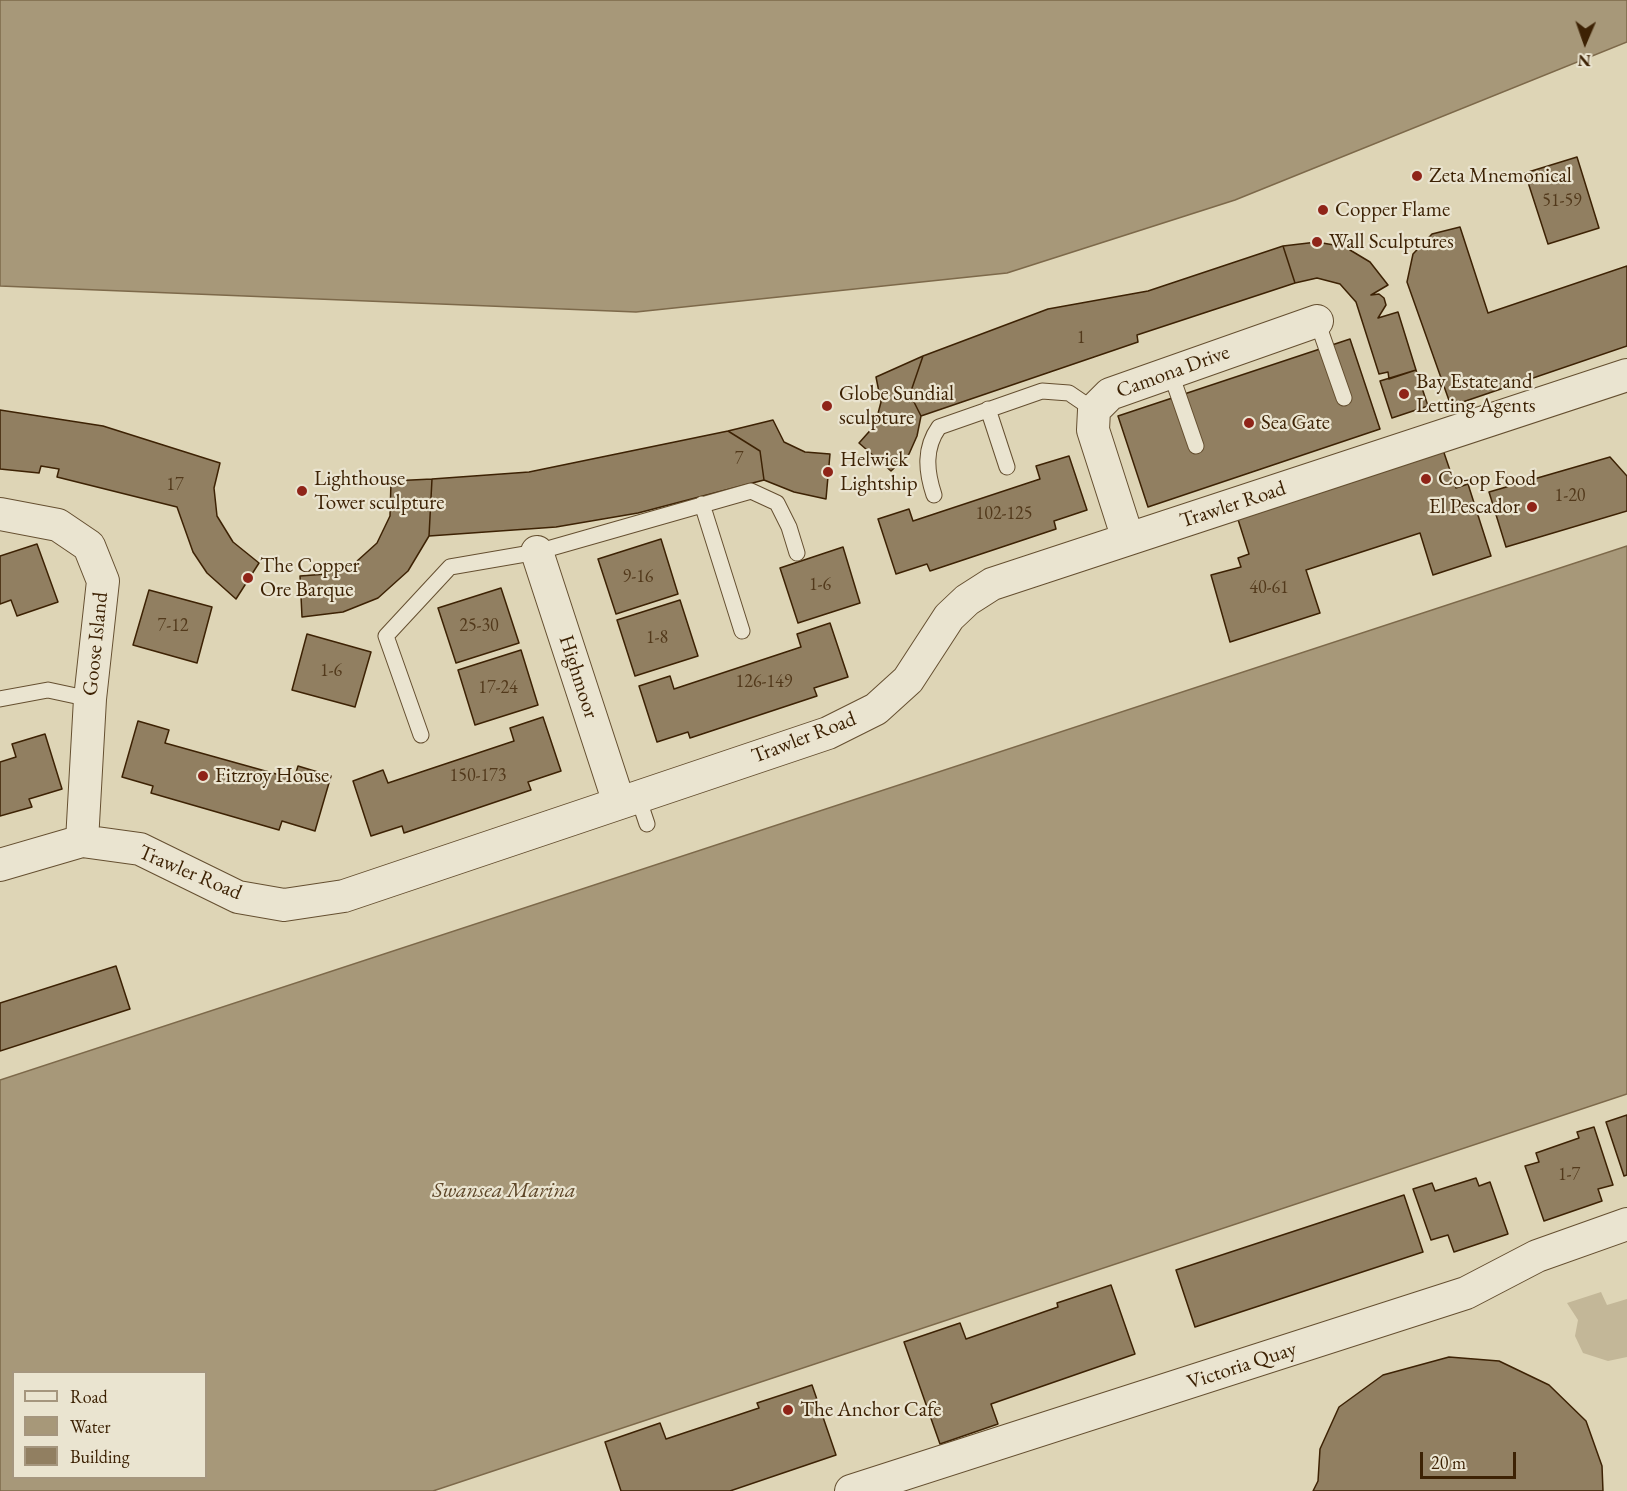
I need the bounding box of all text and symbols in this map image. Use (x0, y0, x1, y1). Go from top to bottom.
north arrow (1555, 12, 1615, 72)
text: N (1578, 50, 1591, 71)
place label: Zeta Mnemonical (1429, 163, 1572, 189)
marker: Zeta Mnemonical (1410, 169, 1424, 183)
house number: 51-59 (1542, 190, 1582, 212)
place label: Copper Flame (1335, 197, 1450, 223)
marker: Copper Flame (1316, 203, 1330, 217)
place label: Wall Sculptures (1329, 229, 1454, 255)
marker: Wall Sculptures (1310, 235, 1324, 249)
house number: 1 (1077, 327, 1085, 349)
street label: Camona Drive (1113, 340, 1233, 404)
place label: Bay Estate and Letting Agents (1416, 369, 1536, 419)
place label: Globe Sundial sculpture (839, 381, 954, 431)
marker: Bay Estate and Letting Agents (1397, 387, 1411, 401)
marker: Globe Sundial sculpture (820, 399, 834, 413)
place label: Sea Gate (1261, 410, 1330, 436)
marker: Sea Gate (1242, 416, 1256, 430)
place label: Helwick Lightship (840, 447, 918, 497)
house number: 7 (735, 448, 743, 470)
marker: Helwick Lightship (821, 465, 835, 479)
place label: Lighthouse Tower sculpture (314, 466, 444, 516)
place label: Co-op Food (1438, 466, 1536, 492)
marker: Co-op Food (1419, 472, 1433, 486)
house number: 17 (166, 474, 184, 496)
street label: Trawler Road (1177, 476, 1289, 534)
marker: Lighthouse Tower sculpture (295, 484, 309, 498)
house number: 1-20 (1555, 485, 1585, 507)
place label: El Pescador (1429, 494, 1520, 520)
marker: El Pescador (1525, 500, 1539, 514)
house number: 102-125 (976, 503, 1032, 525)
place label: The Copper Ore Barque (260, 553, 360, 603)
house number: 9-16 (623, 566, 653, 588)
marker: The Copper Ore Barque (241, 571, 255, 585)
house number: 1-6 (809, 574, 831, 596)
house number: 40-61 (1249, 577, 1289, 599)
street label: Goose Island (78, 591, 114, 697)
house number: 7-12 (158, 615, 188, 637)
house number: 25-30 (459, 615, 499, 637)
house number: 1-8 (646, 627, 668, 649)
street label: Highmoor (553, 632, 603, 722)
house number: 1-6 (320, 660, 342, 682)
house number: 126-149 (736, 671, 792, 693)
house number: 17-24 (478, 677, 518, 699)
street label: Trawler Road (748, 707, 860, 769)
place label: Fitzroy House (215, 763, 329, 789)
house number: 150-173 (450, 765, 506, 787)
marker: Fitzroy House (196, 769, 210, 783)
street label: Trawler Road (135, 840, 245, 906)
house number: 1-7 (1558, 1164, 1580, 1186)
water label: Swansea Marina (432, 1178, 576, 1204)
street label: Victoria Quay (1184, 1336, 1300, 1396)
legend (12, 1371, 207, 1479)
text: Road (70, 1385, 108, 1408)
place label: The Anchor Cafe (800, 1397, 941, 1423)
marker: The Anchor Cafe (781, 1403, 795, 1417)
text: Water (70, 1415, 111, 1438)
scale bar (1423, 1440, 1519, 1478)
text: Building (70, 1445, 130, 1468)
text: 20 m (1431, 1451, 1466, 1474)

